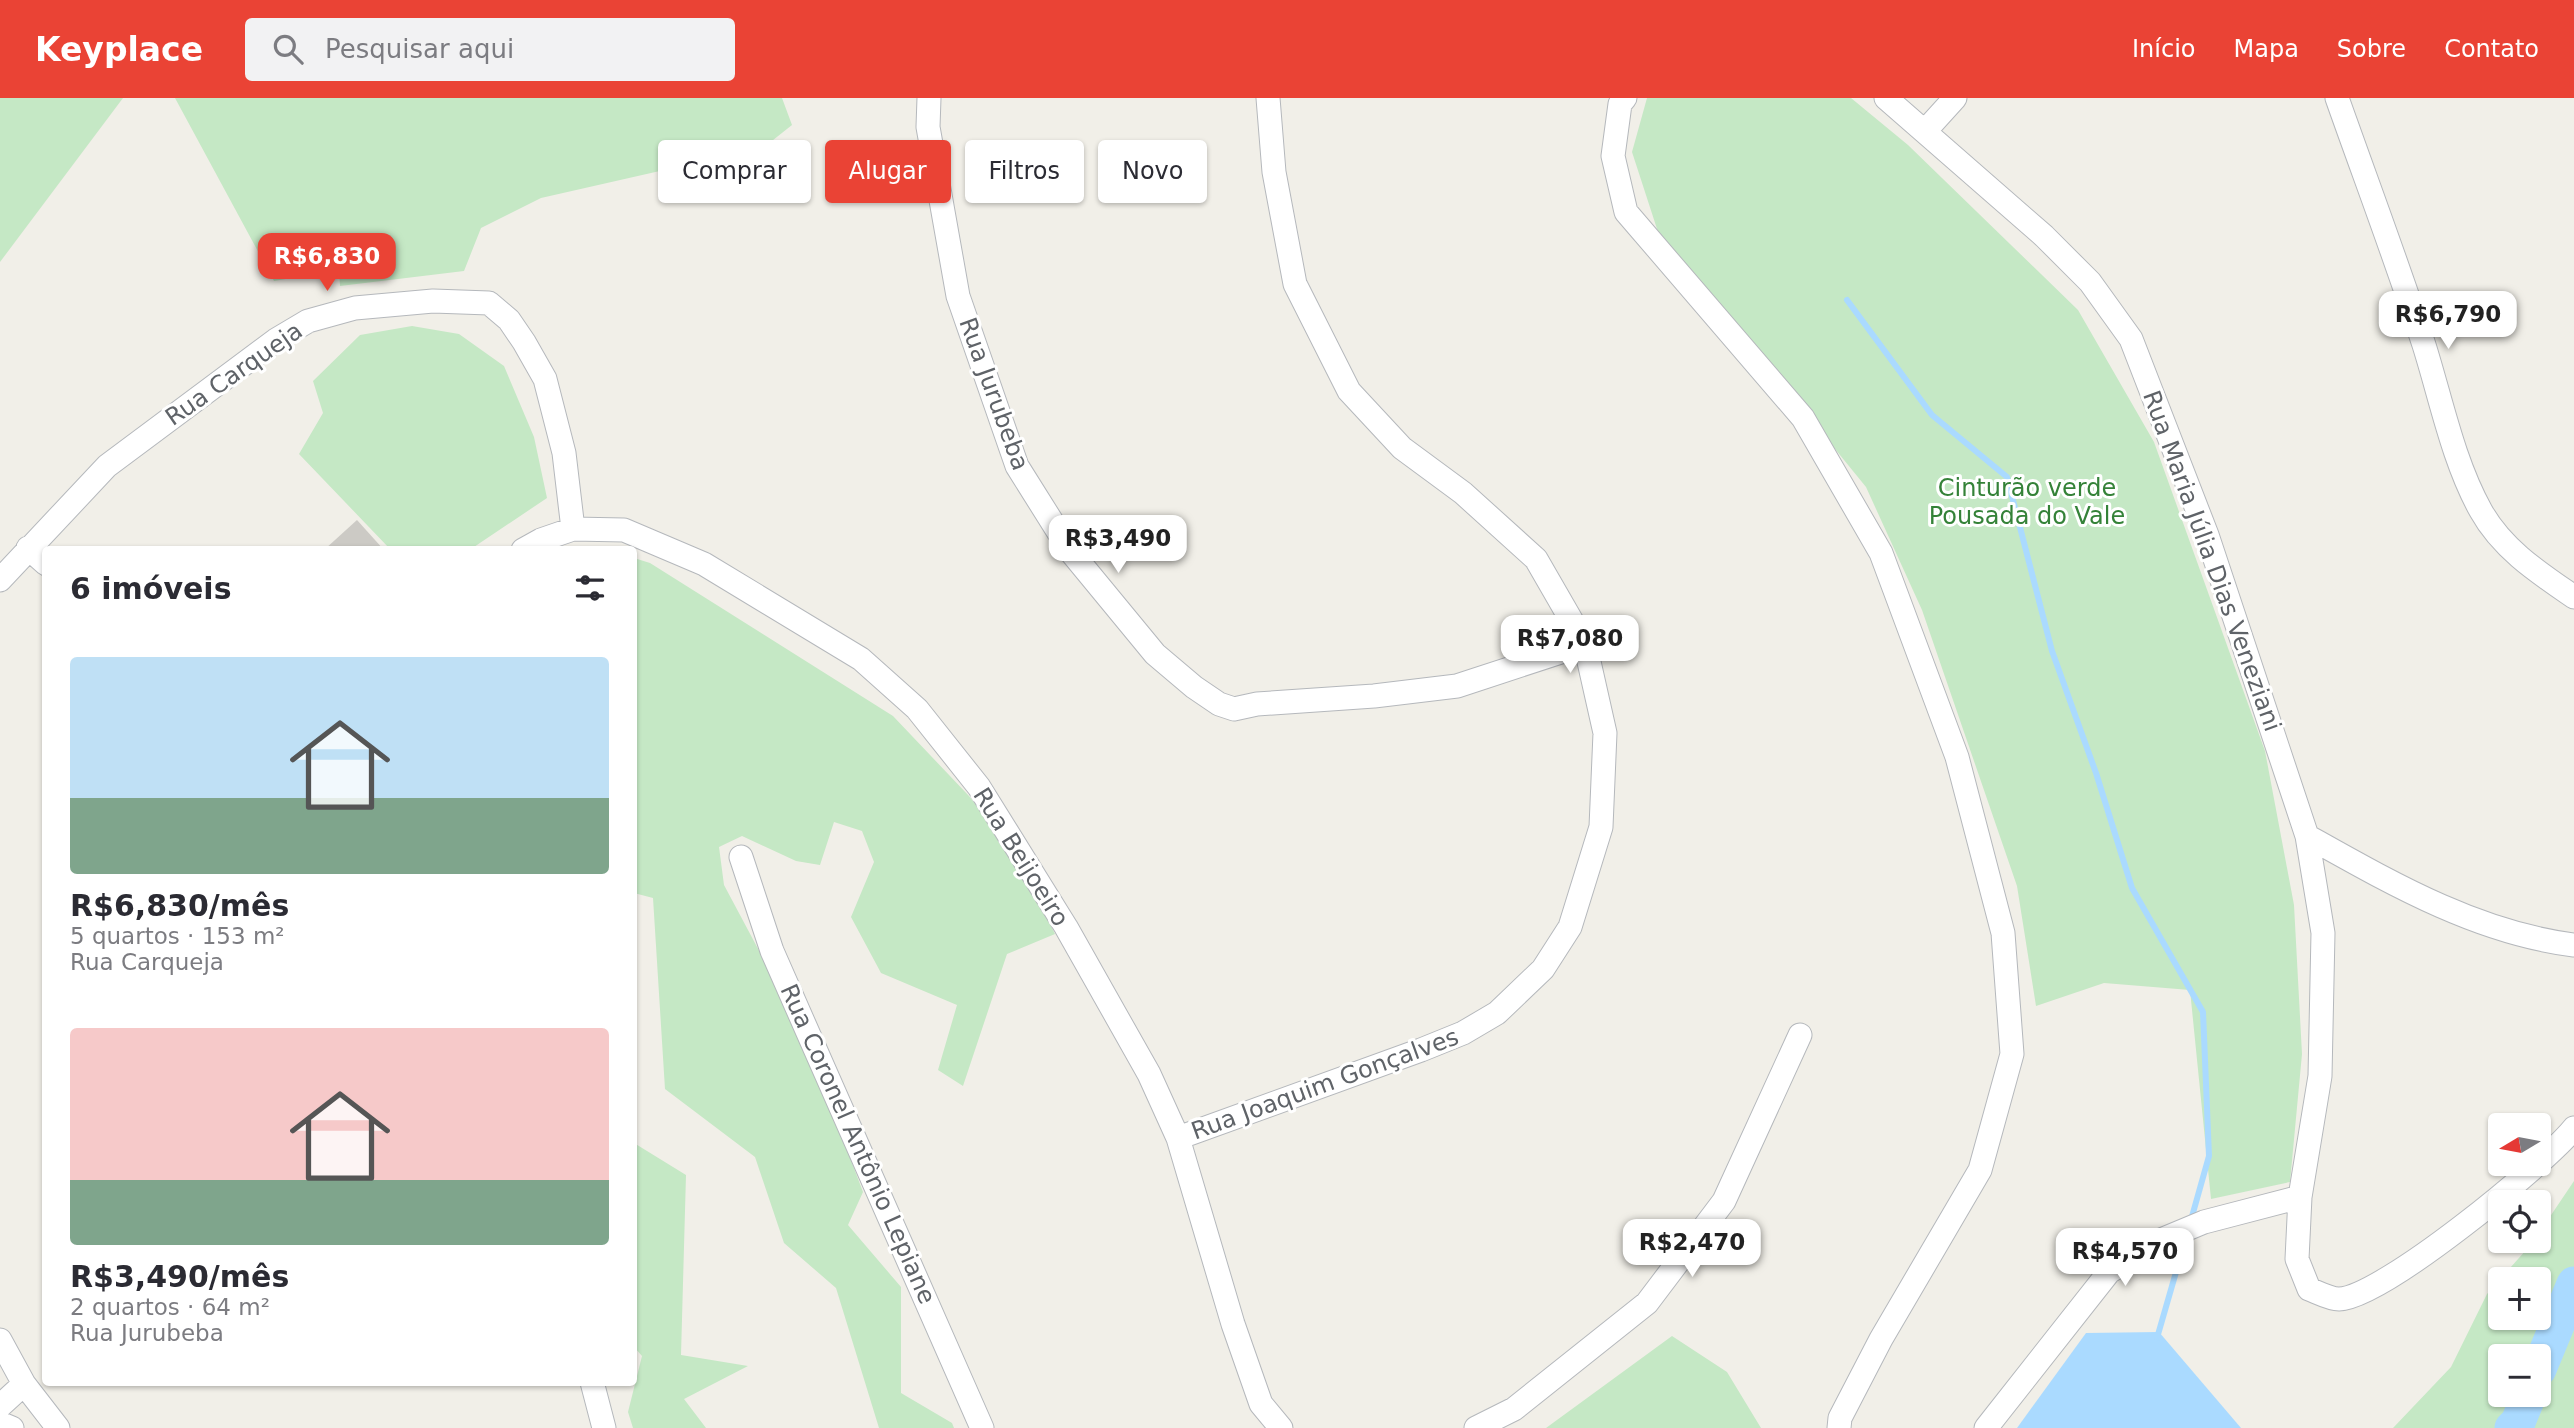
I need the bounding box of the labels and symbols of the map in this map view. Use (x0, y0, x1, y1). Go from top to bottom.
pin: R$6,830 (262, 234, 392, 293)
pin: R$6,790 (2383, 292, 2513, 351)
street label: Rua Jurubeba (953, 314, 1035, 474)
street label: Rua Carqueja (160, 316, 308, 432)
street label: Rua Maria Júlia Dias Veneziani (2137, 387, 2287, 735)
park label: Cinturão verde Pousada do Vale (1929, 474, 2125, 530)
pin: R$3,490 (1053, 516, 1183, 575)
pin: R$7,080 (1505, 616, 1635, 675)
street label: Rua Beijoeiro (967, 783, 1075, 931)
street label: Rua Coronel Antônio Lepiane (775, 980, 941, 1308)
street label: Rua Joaquim Gonçalves (1188, 1023, 1462, 1145)
north arrow (2488, 1113, 2552, 1176)
pin: R$2,470 (1627, 1220, 1757, 1279)
pin: R$4,570 (2060, 1228, 2190, 1288)

